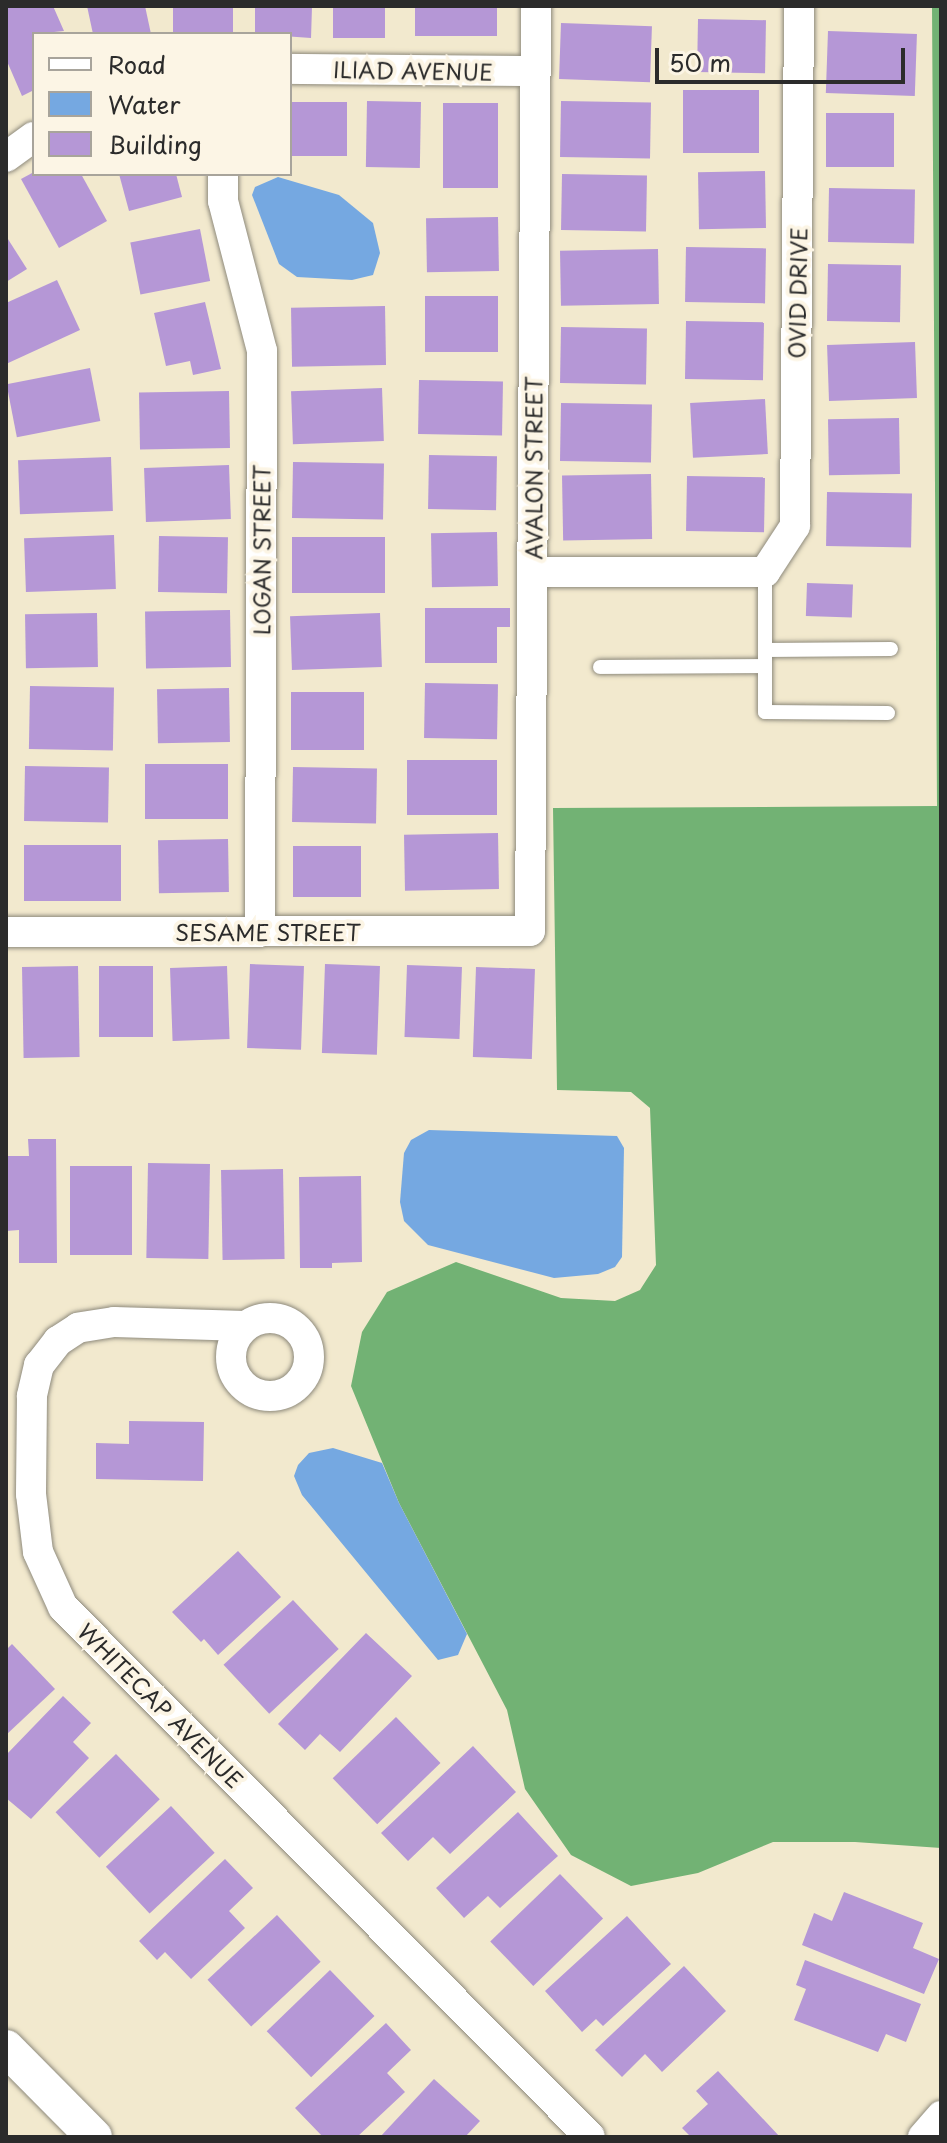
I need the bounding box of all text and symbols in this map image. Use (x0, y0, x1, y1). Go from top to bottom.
legend (32, 32, 292, 176)
scale bar (659, 32, 909, 82)
text: 50 m (669, 44, 731, 80)
text: Road (108, 46, 166, 82)
street label: ILIAD AVENUE (333, 55, 493, 85)
text: Water (108, 86, 180, 122)
text: Building (108, 126, 202, 162)
street label: OVID DRIVE (783, 227, 811, 359)
street label: AVALON STREET (520, 375, 546, 561)
street label: LOGAN STREET (248, 464, 274, 636)
street label: SESAME STREET (174, 919, 362, 945)
street label: WHITECAP AVENUE (74, 1618, 248, 1792)

